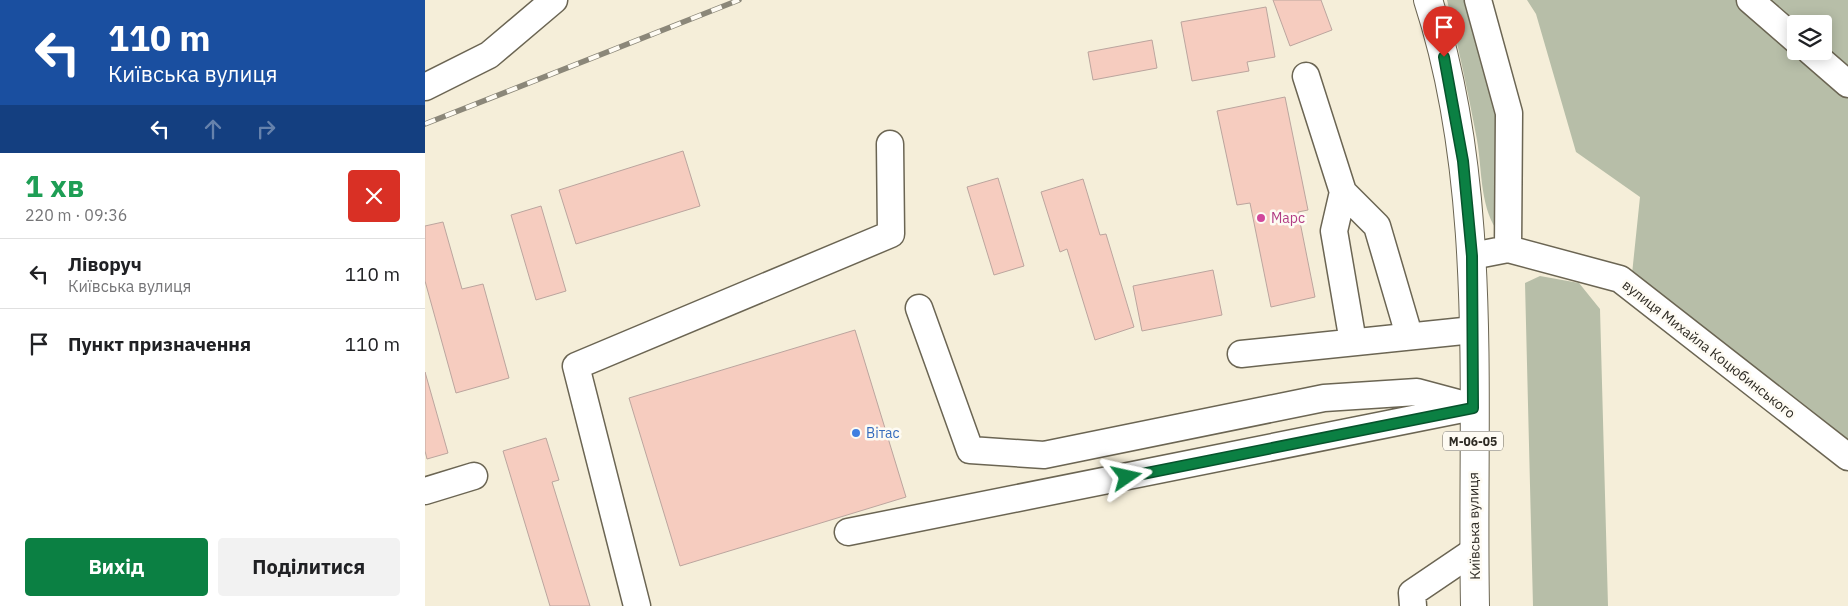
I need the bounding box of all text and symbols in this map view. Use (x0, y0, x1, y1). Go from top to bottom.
pin (1423, 6, 1465, 57)
icon: arrive (1430, 13, 1458, 41)
text: 110 m (108, 15, 211, 61)
map controls (1787, 15, 1832, 60)
button: layers (1787, 15, 1832, 60)
icon: left (25, 20, 90, 85)
text: Київська вулиця (108, 59, 277, 88)
icon: left (146, 115, 174, 143)
icon: ahead (199, 115, 227, 143)
icon: right (252, 115, 280, 143)
text: 1 хв (25, 166, 84, 205)
button: close (348, 170, 400, 222)
text: 220 m · 09:36 (25, 205, 127, 225)
place label: Марс (1271, 209, 1305, 227)
marker: Марс (1255, 212, 1267, 224)
text: Ліворуч (68, 252, 142, 276)
icon: left (25, 260, 53, 288)
text: 110 m (345, 262, 400, 286)
text: Київська вулиця (68, 276, 191, 296)
street label: вулиця Михайла Коцюбинського (1619, 276, 1799, 422)
icon: arrive (25, 330, 53, 358)
text: Пункт призначення (68, 332, 251, 356)
text: 110 m (345, 332, 400, 356)
place label: Вітас (866, 424, 900, 442)
marker: Вітас (850, 427, 862, 439)
road number: М-06-05 (1443, 432, 1503, 451)
position arrow (1100, 450, 1152, 502)
street label: Київська вулиця (1464, 472, 1484, 580)
button: Вихід (25, 538, 208, 596)
button: Поділитися (218, 538, 400, 596)

